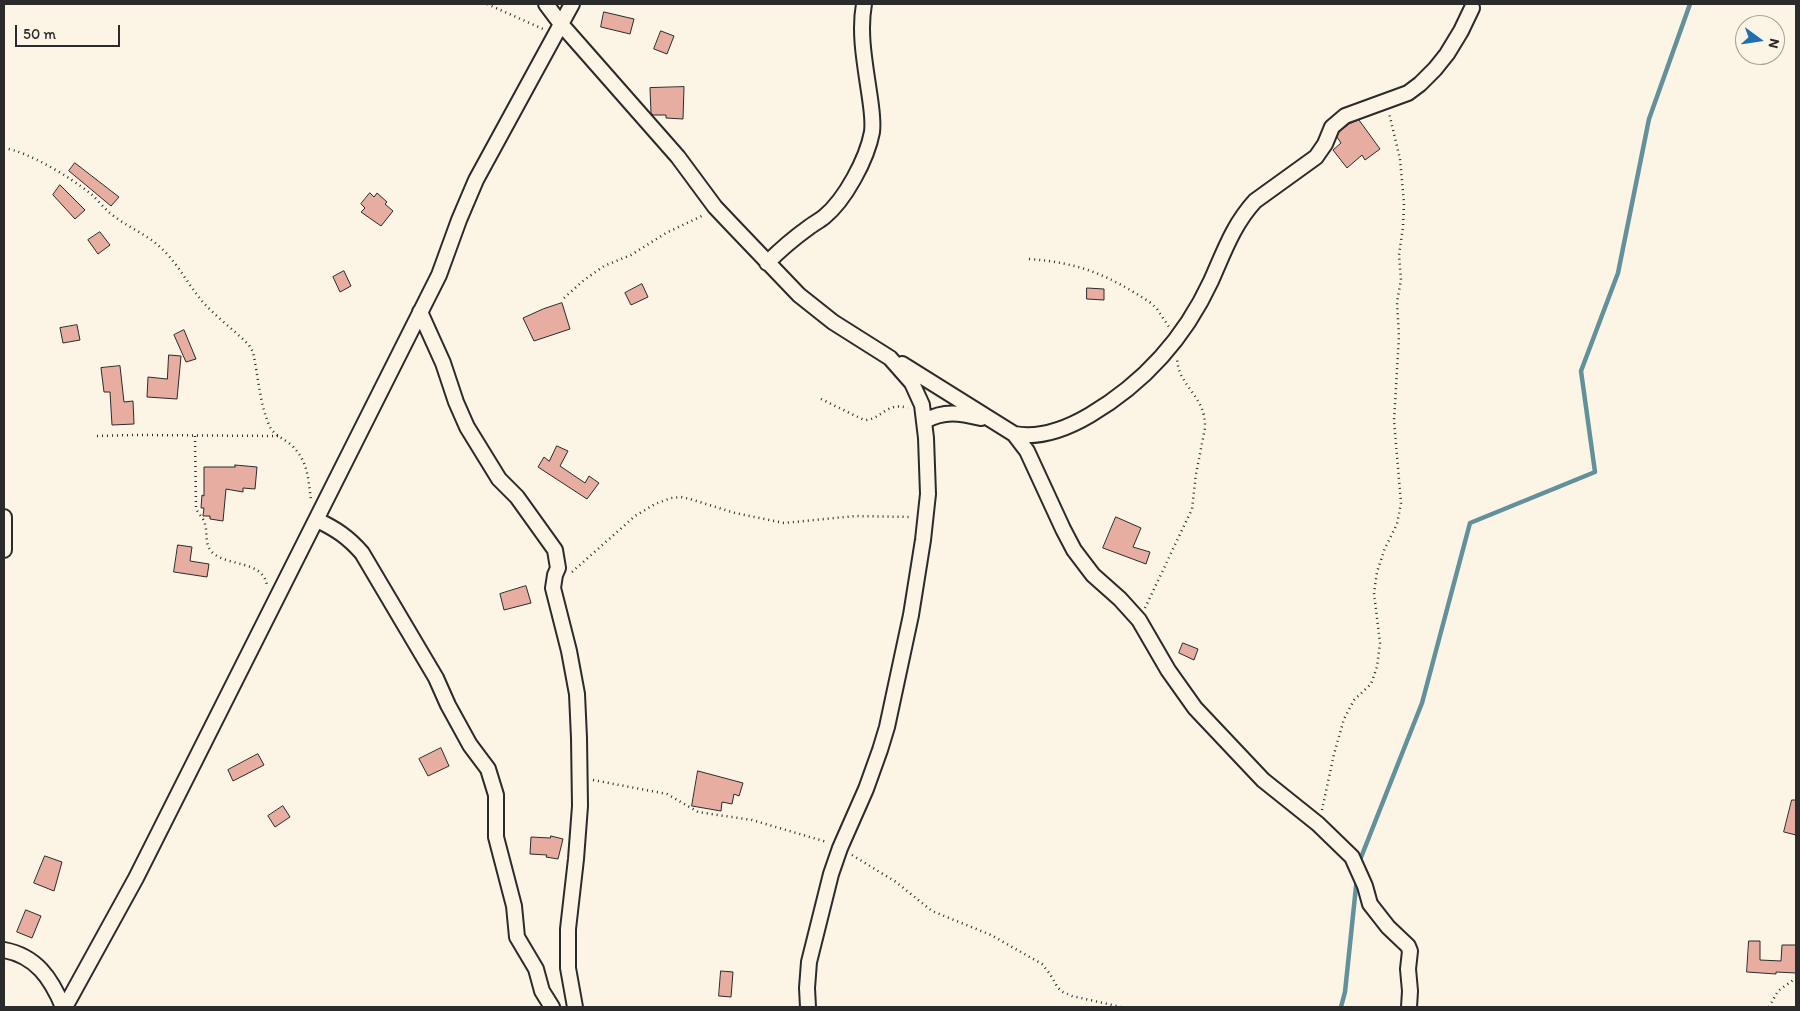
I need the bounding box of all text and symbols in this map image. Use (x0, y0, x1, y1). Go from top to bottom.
scale bar (18, 15, 122, 47)
north arrow (1735, 15, 1785, 65)
text: 50 m (23, 25, 56, 43)
text: N (1765, 37, 1783, 50)

